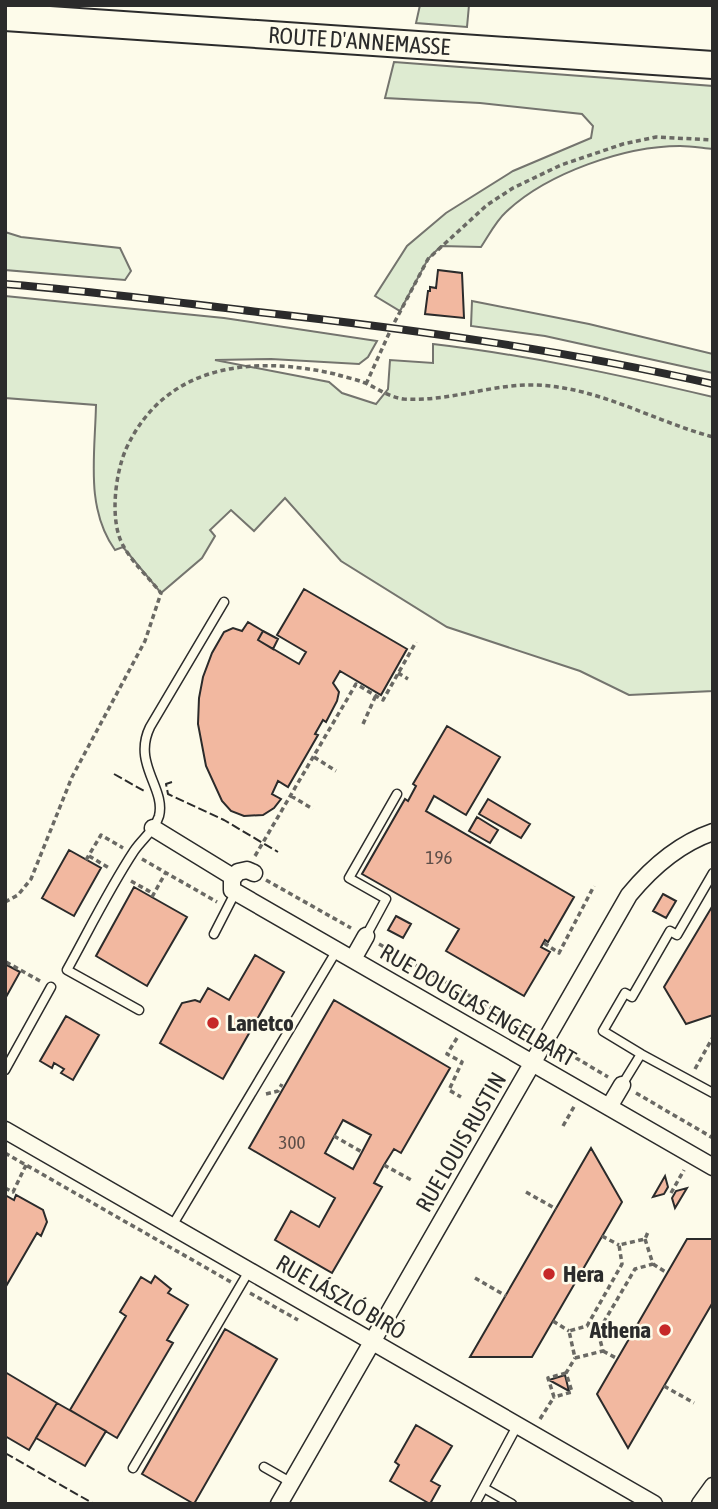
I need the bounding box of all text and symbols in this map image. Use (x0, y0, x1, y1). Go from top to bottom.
street label: ROUTE D'ANNEMASSE (267, 22, 451, 60)
house number: 196 (426, 846, 452, 868)
street label: RUE DOUGLAS ENGELBART (376, 938, 580, 1072)
place label: Lanetco (227, 1010, 294, 1036)
marker: Lanetco (205, 1015, 221, 1031)
street label: RUE LOUIS RUSTIN (411, 1068, 511, 1216)
house number: 300 (279, 1131, 305, 1153)
street label: RUE LÁSZLÓ BIRÓ (272, 1250, 410, 1344)
place label: Hera (563, 1261, 604, 1287)
marker: Hera (541, 1266, 557, 1282)
place label: Athena (589, 1317, 651, 1343)
marker: Athena (657, 1322, 673, 1338)

